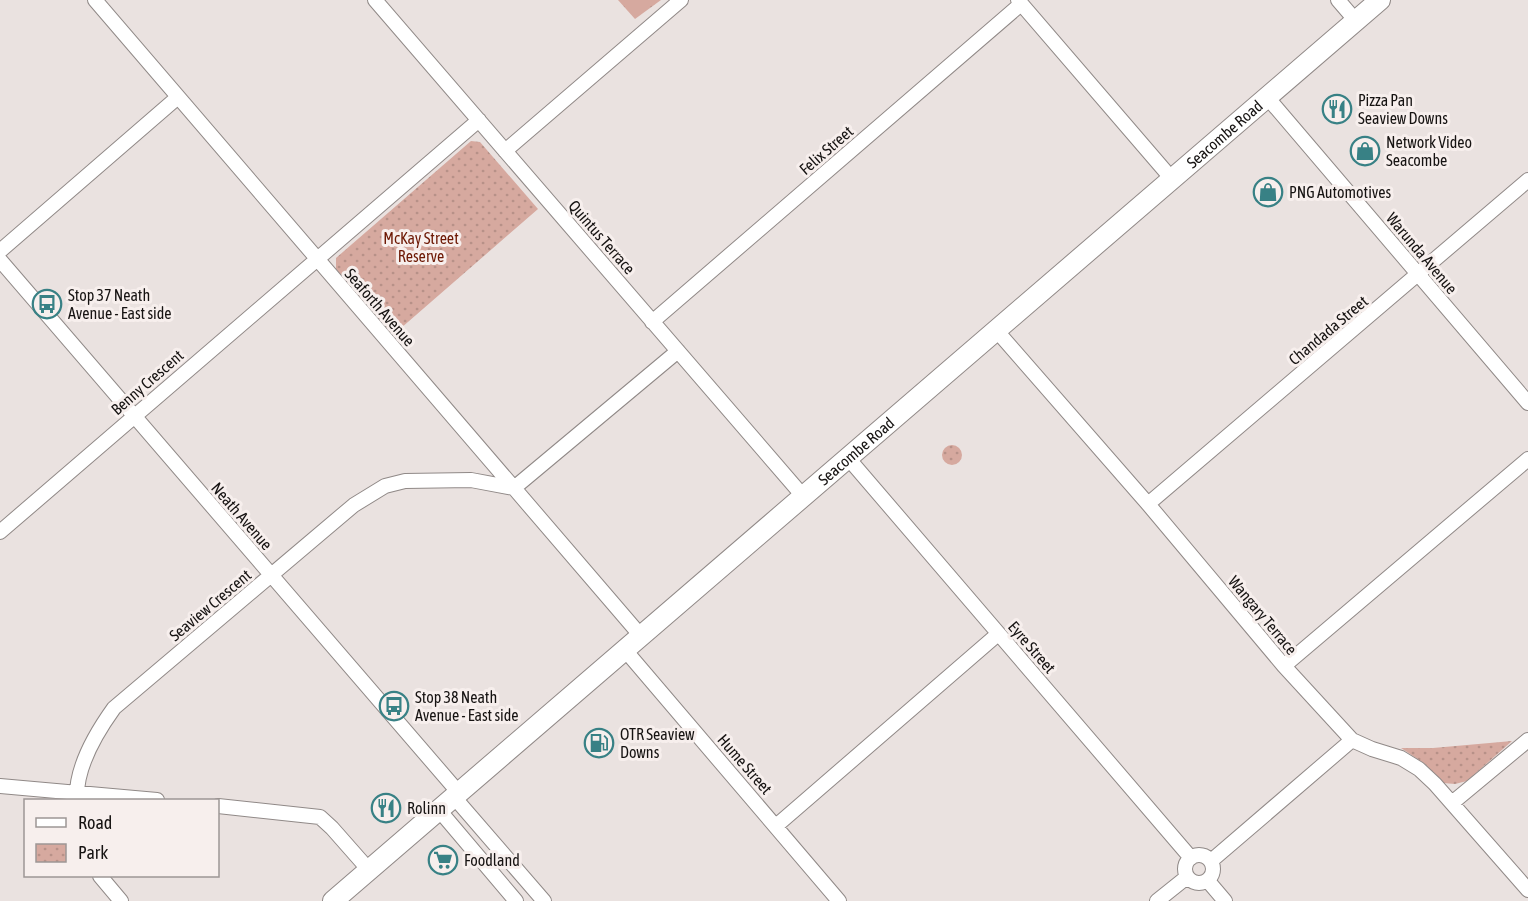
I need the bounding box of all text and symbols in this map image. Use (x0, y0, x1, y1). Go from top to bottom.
place label: Pizza Pan Seaview Downs (1358, 91, 1448, 127)
restaurant icon: Pizza Pan Seaview Downs (1321, 93, 1353, 125)
street label: Seacombe Road (1183, 96, 1266, 171)
street label: Felix Street (796, 122, 857, 178)
place label: Network Video Seacombe (1386, 133, 1472, 169)
shop icon: Network Video Seacombe (1349, 135, 1381, 167)
shop icon: PNG Automotives (1252, 176, 1284, 208)
place label: PNG Automotives (1289, 183, 1392, 201)
street label: Quintus Terrace (565, 196, 639, 278)
street label: Warunda Avenue (1383, 209, 1461, 297)
park label: McKay Street Reserve (383, 229, 459, 265)
street label: Seaforth Avenue (341, 265, 419, 349)
place label: Stop 37 Neath Avenue - East side (68, 286, 172, 322)
bus stop icon: Stop 37 Neath Avenue - East side (31, 288, 63, 320)
street label: Chandada Street (1285, 292, 1371, 368)
street label: Benny Crescent (107, 346, 188, 419)
street label: Seacombe Road (814, 413, 898, 488)
street label: Neath Avenue (208, 479, 276, 553)
street label: Seaview Crescent (166, 565, 255, 644)
street label: Wangary Terrace (1224, 572, 1301, 659)
street label: Eyre Street (1004, 617, 1060, 678)
place label: Stop 38 Neath Avenue - East side (415, 688, 519, 724)
bus stop icon: Stop 38 Neath Avenue - East side (378, 690, 410, 722)
place label: OTR Seaview Downs (620, 725, 695, 761)
fuel station icon: OTR Seaview Downs (583, 727, 615, 759)
street label: Hume Street (714, 731, 776, 798)
restaurant icon: Rolinn (370, 792, 402, 824)
legend (24, 799, 219, 877)
place label: Rolinn (407, 799, 446, 817)
text: Road (78, 812, 112, 833)
text: Park (78, 842, 108, 863)
supermarket icon: Foodland (427, 844, 459, 876)
place label: Foodland (464, 851, 520, 869)

